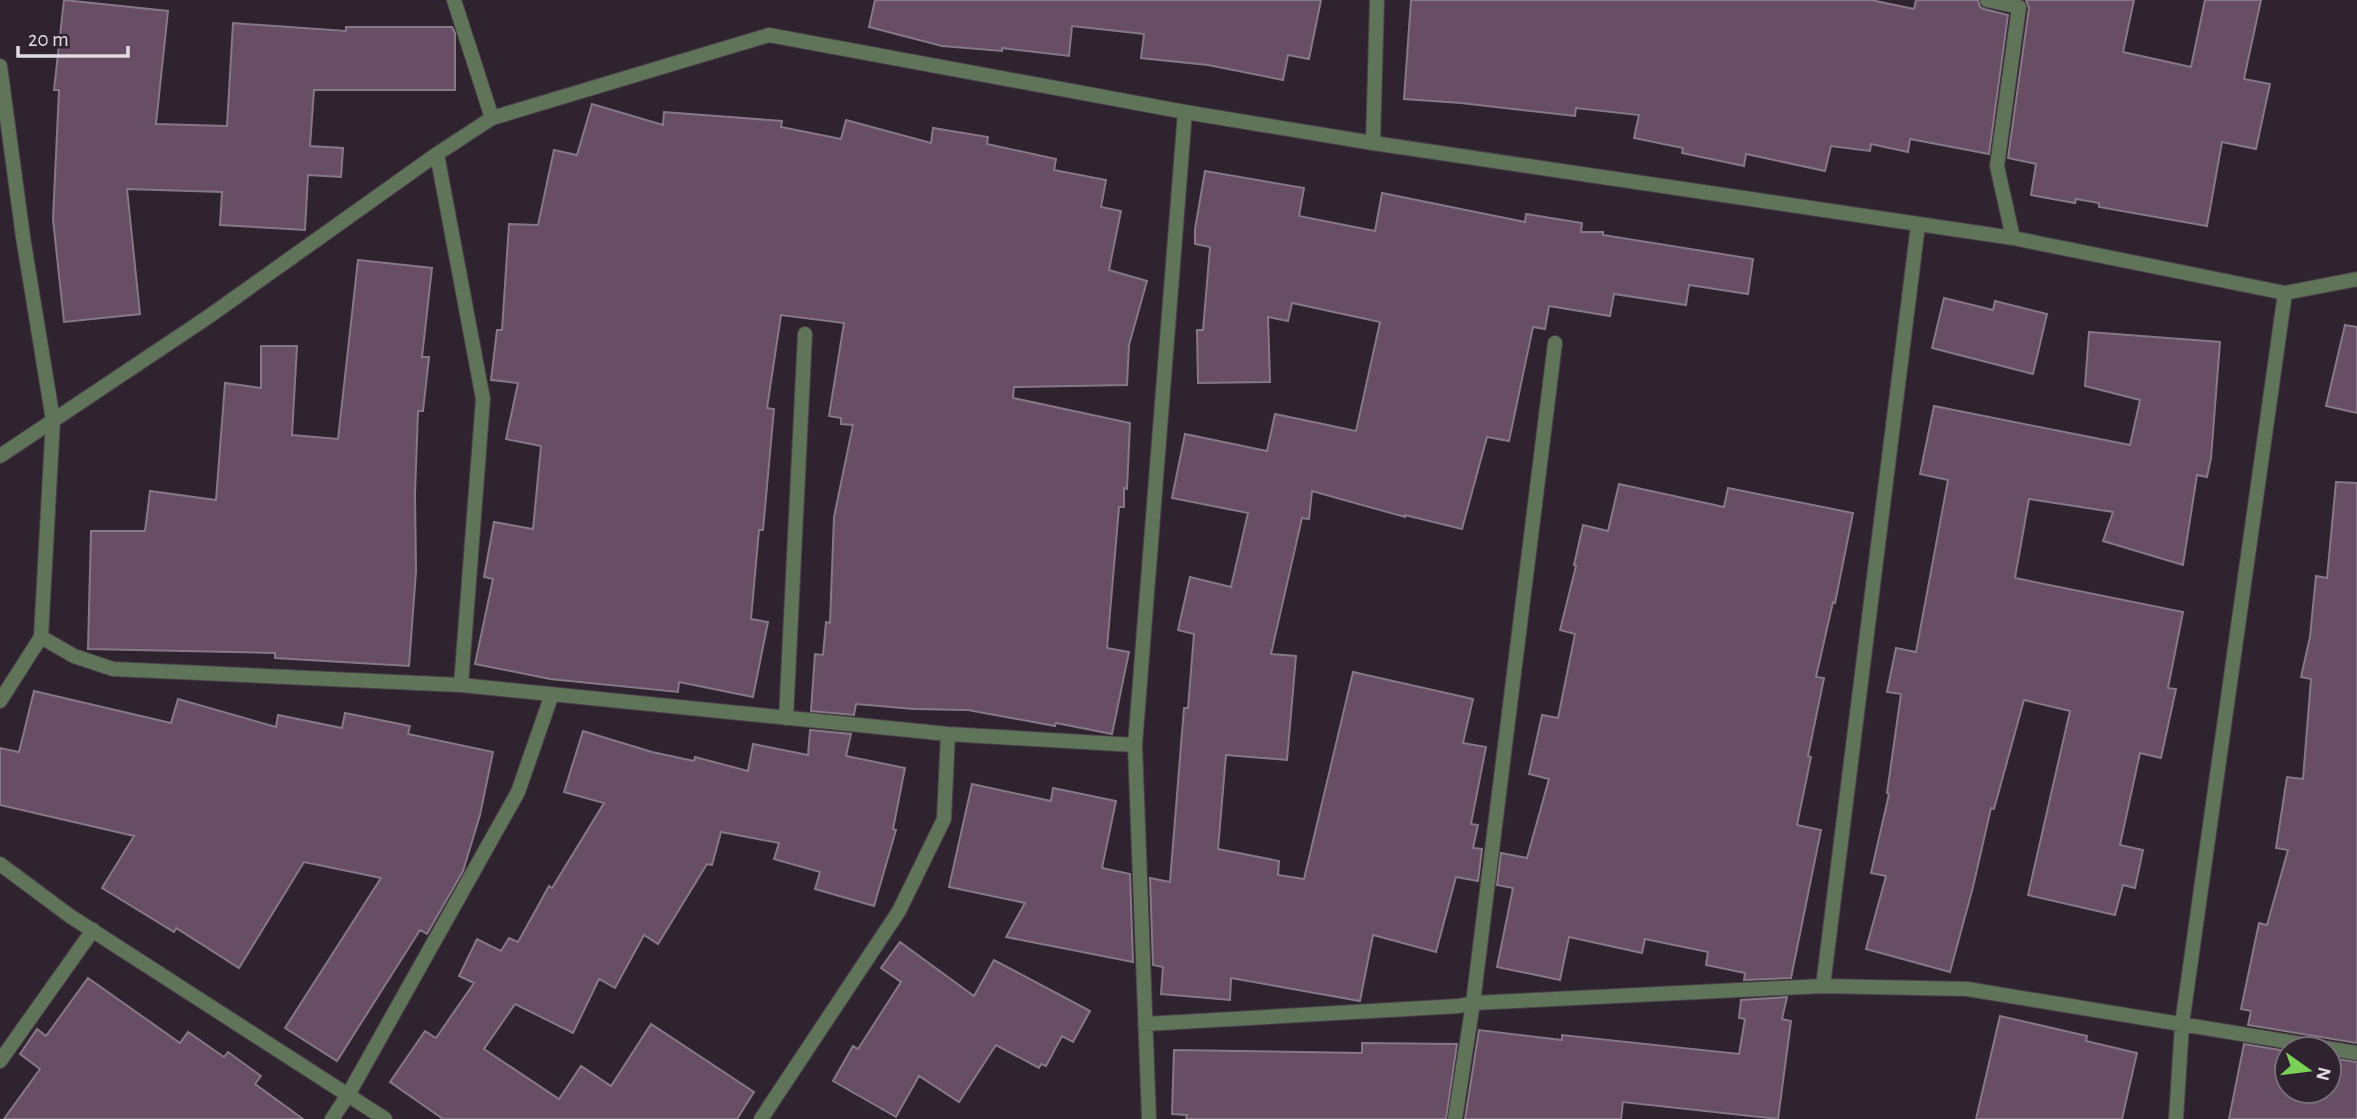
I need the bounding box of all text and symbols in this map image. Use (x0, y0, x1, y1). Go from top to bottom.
scale bar (18, 14, 128, 58)
text: 20 m (28, 29, 69, 50)
north arrow (2273, 1035, 2343, 1105)
text: N (2312, 1065, 2334, 1082)

